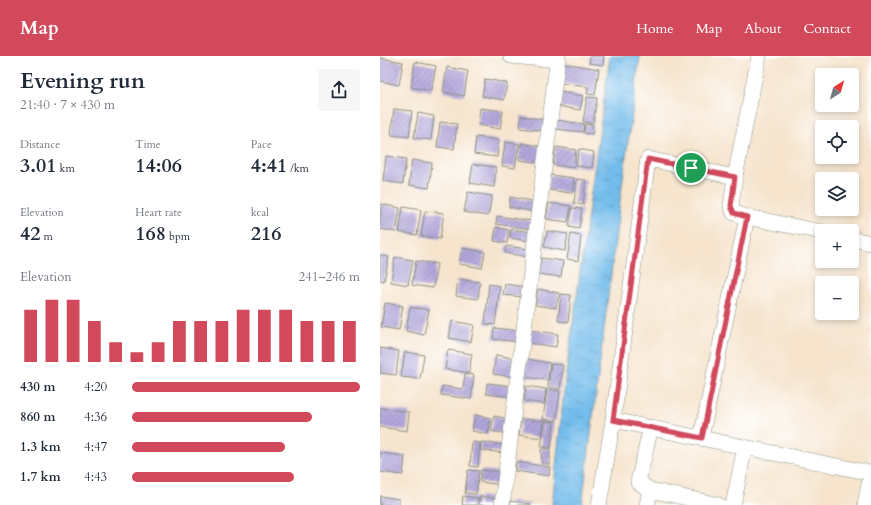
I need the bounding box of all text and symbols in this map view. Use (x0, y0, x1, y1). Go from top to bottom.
text: Map (20, 15, 59, 41)
text: Home (636, 19, 674, 38)
text: Map (696, 19, 722, 38)
text: About (744, 19, 781, 38)
text: Contact (803, 19, 851, 38)
text: Evening run (20, 66, 145, 96)
north arrow (815, 68, 859, 112)
map controls (815, 68, 859, 320)
button: share (318, 69, 360, 111)
text: 21:40 · 7 × 430 m (20, 96, 115, 114)
button: locate (815, 120, 859, 164)
text: Distance (20, 137, 60, 152)
text: Time (135, 137, 161, 152)
text: Pace (251, 137, 272, 152)
pin (674, 151, 708, 185)
text: 3.01 (20, 152, 57, 179)
text: 14:06 (135, 152, 182, 179)
text: 4:41 (251, 152, 287, 179)
icon: arrive (680, 157, 702, 179)
text: km (57, 161, 75, 176)
text: /km (287, 161, 309, 176)
button: layers (815, 172, 859, 216)
text: Elevation (20, 205, 64, 220)
text: Heart rate (135, 205, 182, 220)
text: kcal (251, 205, 269, 220)
text: 42 (20, 220, 41, 247)
text: 168 (135, 220, 166, 247)
text: 216 (251, 220, 281, 247)
button: + (815, 224, 859, 268)
text: m (41, 229, 53, 244)
text: bpm (166, 229, 190, 244)
text: Elevation (20, 268, 72, 286)
text: 241–246 m (298, 268, 360, 286)
button: − (815, 276, 859, 320)
text: 430 m (20, 378, 55, 396)
text: 4:20 (84, 378, 107, 396)
text: 860 m (20, 408, 55, 426)
text: 4:36 (84, 408, 107, 426)
text: 1.3 km (20, 438, 61, 456)
text: 4:47 (84, 438, 107, 456)
text: 1.7 km (20, 468, 61, 486)
text: 4:43 (84, 468, 107, 486)

